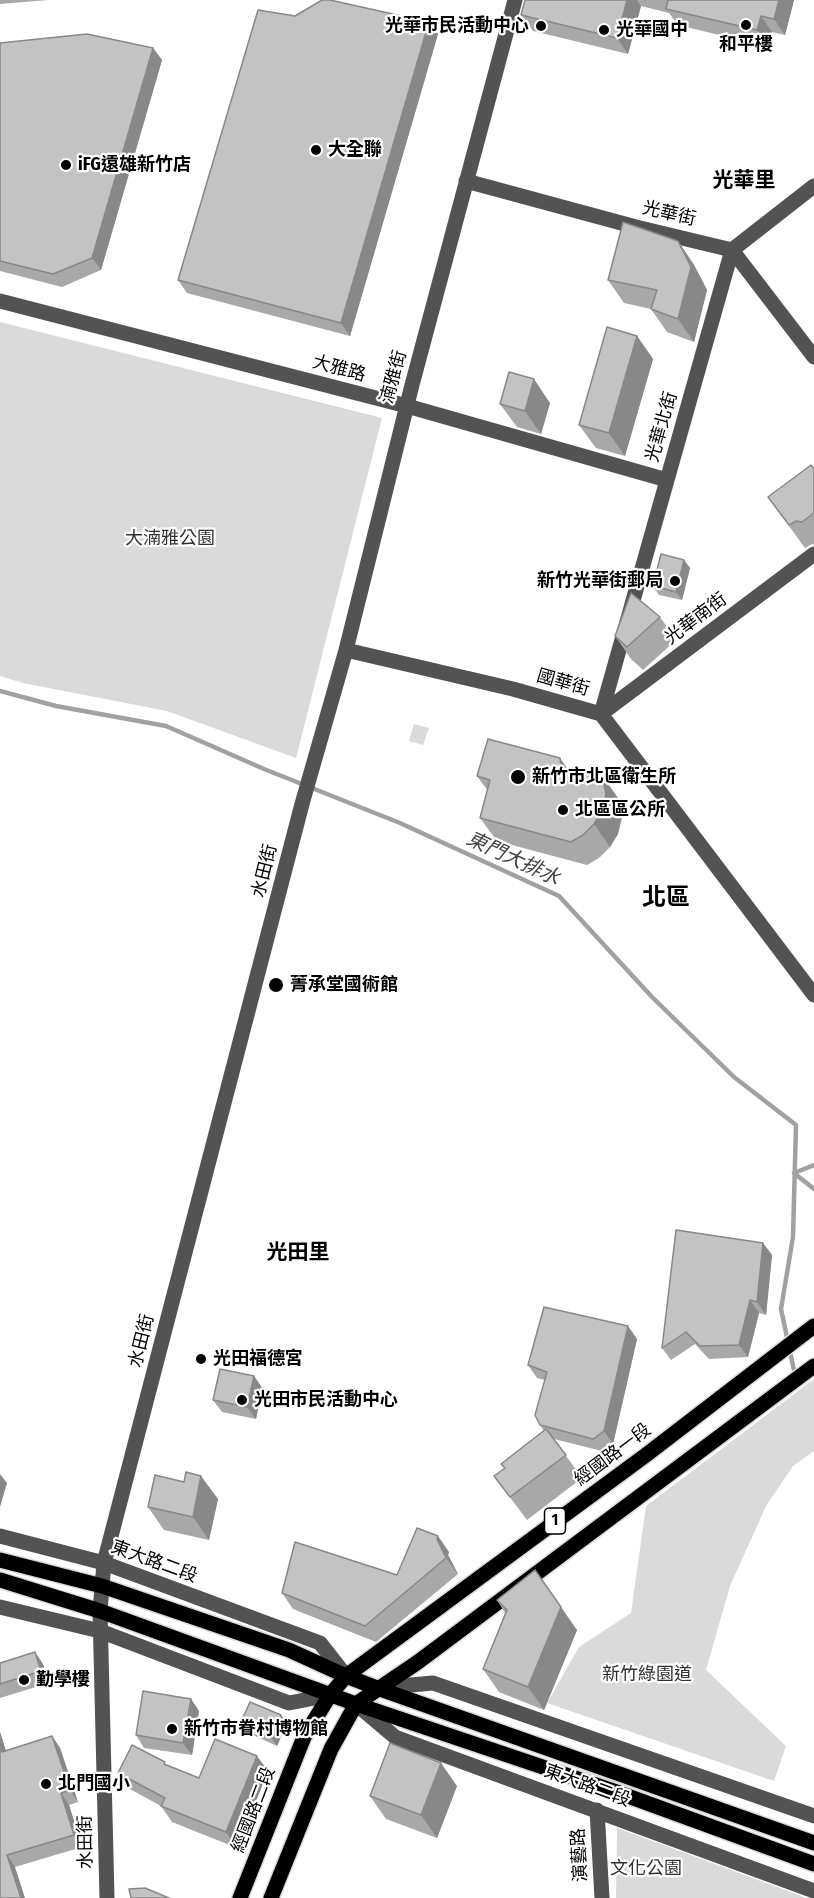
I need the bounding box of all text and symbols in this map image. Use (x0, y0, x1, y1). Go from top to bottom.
place label: 光華市民活動中心 (385, 15, 529, 37)
marker: 和平樓 (739, 18, 753, 32)
marker: 光華市民活動中心 (534, 19, 548, 33)
place label: 光華國中 (616, 19, 688, 41)
marker: 光華國中 (597, 23, 611, 37)
place label: 和平樓 (719, 34, 773, 56)
place label: 大全聯 (328, 139, 382, 161)
marker: 大全聯 (309, 143, 323, 157)
place label: iFG遠雄新竹店 (78, 154, 191, 176)
marker: iFG遠雄新竹店 (59, 158, 73, 172)
district label: 光華里 (713, 168, 775, 194)
street label: 光華街 (640, 197, 698, 231)
street label: 湳雅街 (377, 348, 411, 406)
street label: 大雅路 (310, 352, 368, 386)
street label: 光華北街 (642, 389, 682, 465)
park label: 大湳雅公園 (125, 528, 215, 550)
place label: 新竹光華街郵局 (537, 570, 663, 592)
marker: 新竹光華街郵局 (668, 574, 682, 588)
street label: 光華南街 (661, 589, 731, 649)
street label: 國華街 (534, 665, 592, 701)
place label: 新竹市北區衛生所 (532, 766, 676, 788)
marker: 新竹市北區衛生所 (509, 768, 527, 786)
place label: 北區區公所 (575, 799, 665, 821)
marker: 北區區公所 (556, 803, 570, 817)
water label: 東門大排水 (463, 827, 563, 891)
street label: 水田街 (248, 842, 282, 900)
district label: 北區 (642, 884, 690, 912)
place label: 菁承堂國術館 (290, 974, 398, 996)
marker: 菁承堂國術館 (267, 976, 285, 994)
district label: 光田里 (267, 1240, 329, 1266)
street label: 水田街 (125, 1312, 159, 1370)
place label: 光田福德宮 (213, 1348, 303, 1370)
marker: 光田福德宮 (194, 1352, 208, 1366)
place label: 光田市民活動中心 (254, 1389, 398, 1411)
marker: 光田市民活動中心 (235, 1393, 249, 1407)
street label: 經國路一段 (571, 1419, 655, 1491)
road number: 1 (544, 1508, 566, 1534)
street label: 東大路二段 (108, 1536, 200, 1588)
park label: 新竹綠園道 (602, 1664, 692, 1686)
place label: 勤學樓 (36, 1669, 90, 1691)
marker: 勤學樓 (17, 1673, 31, 1687)
place label: 新竹市眷村博物館 (184, 1718, 328, 1740)
marker: 新竹市眷村博物館 (165, 1722, 179, 1736)
street label: 東大路二段 (541, 1760, 633, 1812)
street label: 經國路二段 (228, 1764, 280, 1856)
place label: 北門國小 (58, 1773, 130, 1795)
marker: 北門國小 (39, 1777, 53, 1791)
street label: 水田街 (75, 1815, 97, 1869)
street label: 演藝路 (568, 1827, 592, 1883)
park label: 文化公園 (610, 1858, 682, 1880)

